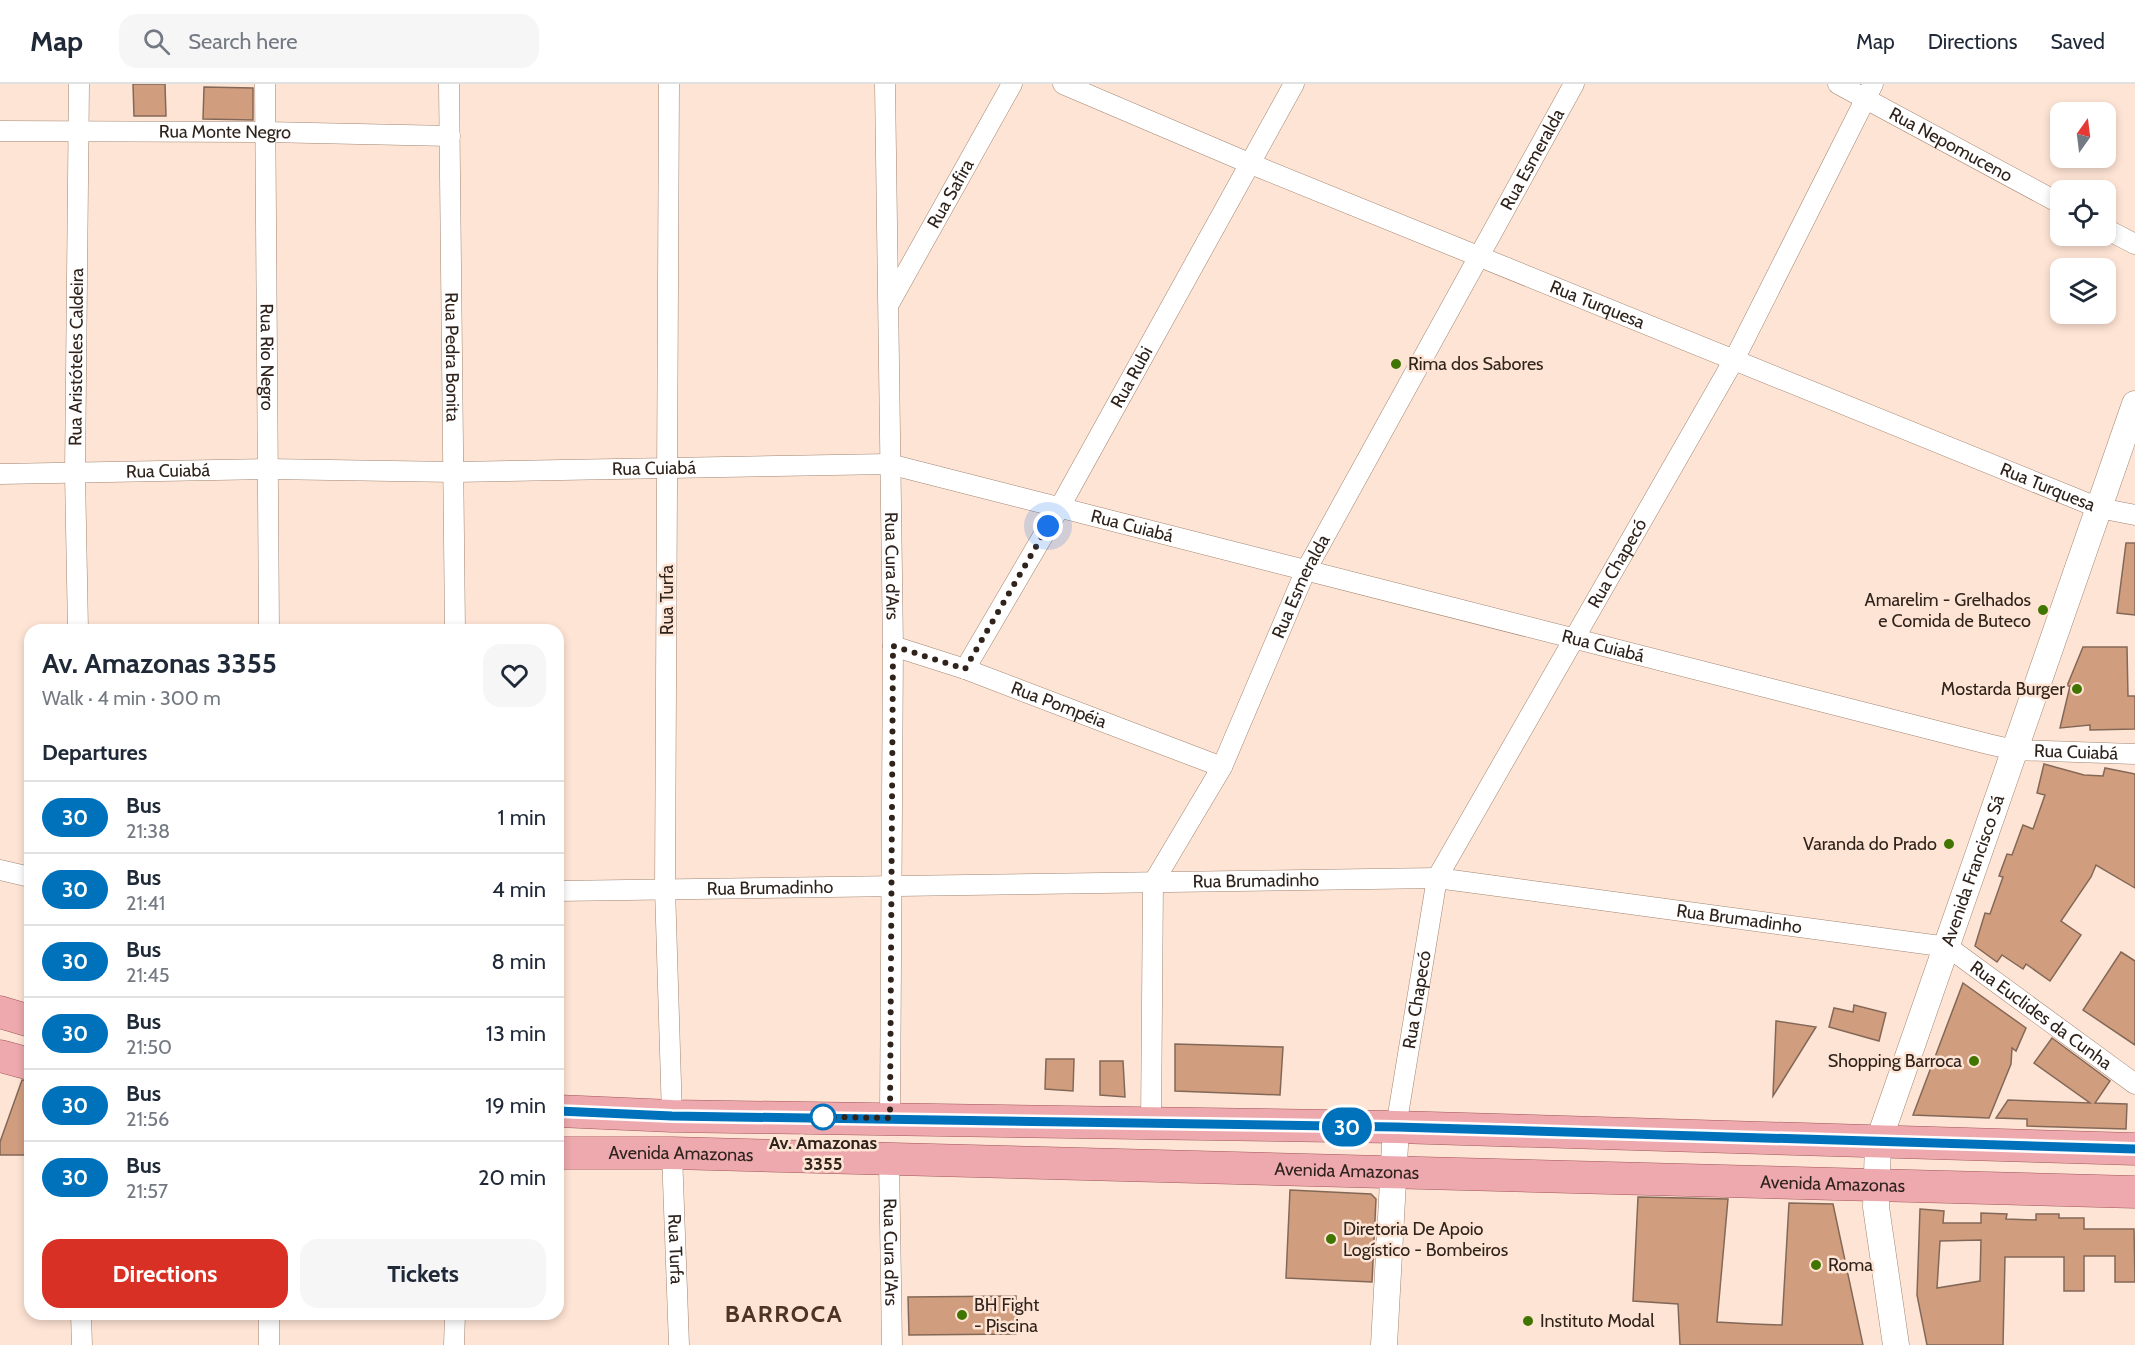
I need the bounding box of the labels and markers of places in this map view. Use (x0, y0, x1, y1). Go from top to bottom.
place label: Rima dos Sabores (1408, 353, 1544, 375)
marker: Rima dos Sabores (1389, 357, 1403, 371)
place label: Amarelim - Grelhados e Comida de Buteco (1865, 589, 2031, 632)
marker: Amarelim - Grelhados e Comida de Buteco (2036, 603, 2050, 617)
place label: Mostarda Burger (1941, 678, 2065, 700)
marker: Mostarda Burger (2070, 682, 2084, 696)
place label: Varanda do Prado (1803, 833, 1937, 855)
marker: Varanda do Prado (1942, 837, 1956, 851)
place label: Shopping Barroca (1828, 1050, 1962, 1072)
marker: Shopping Barroca (1967, 1054, 1981, 1068)
marker: Av. Amazonas 3355 (810, 1104, 836, 1130)
place label: Av. Amazonas 3355 (769, 1132, 877, 1175)
place label: Diretoria De Apoio Logístico - Bombeiros (1343, 1218, 1508, 1261)
marker: Diretoria De Apoio Logístico - Bombeiros (1324, 1232, 1338, 1246)
place label: Roma (1828, 1254, 1873, 1276)
marker: Roma (1809, 1258, 1823, 1272)
place label: BH Fight - Piscina (974, 1294, 1039, 1337)
marker: BH Fight - Piscina (955, 1308, 969, 1322)
place label: Instituto Modal (1540, 1310, 1655, 1332)
marker: Instituto Modal (1521, 1314, 1535, 1328)

